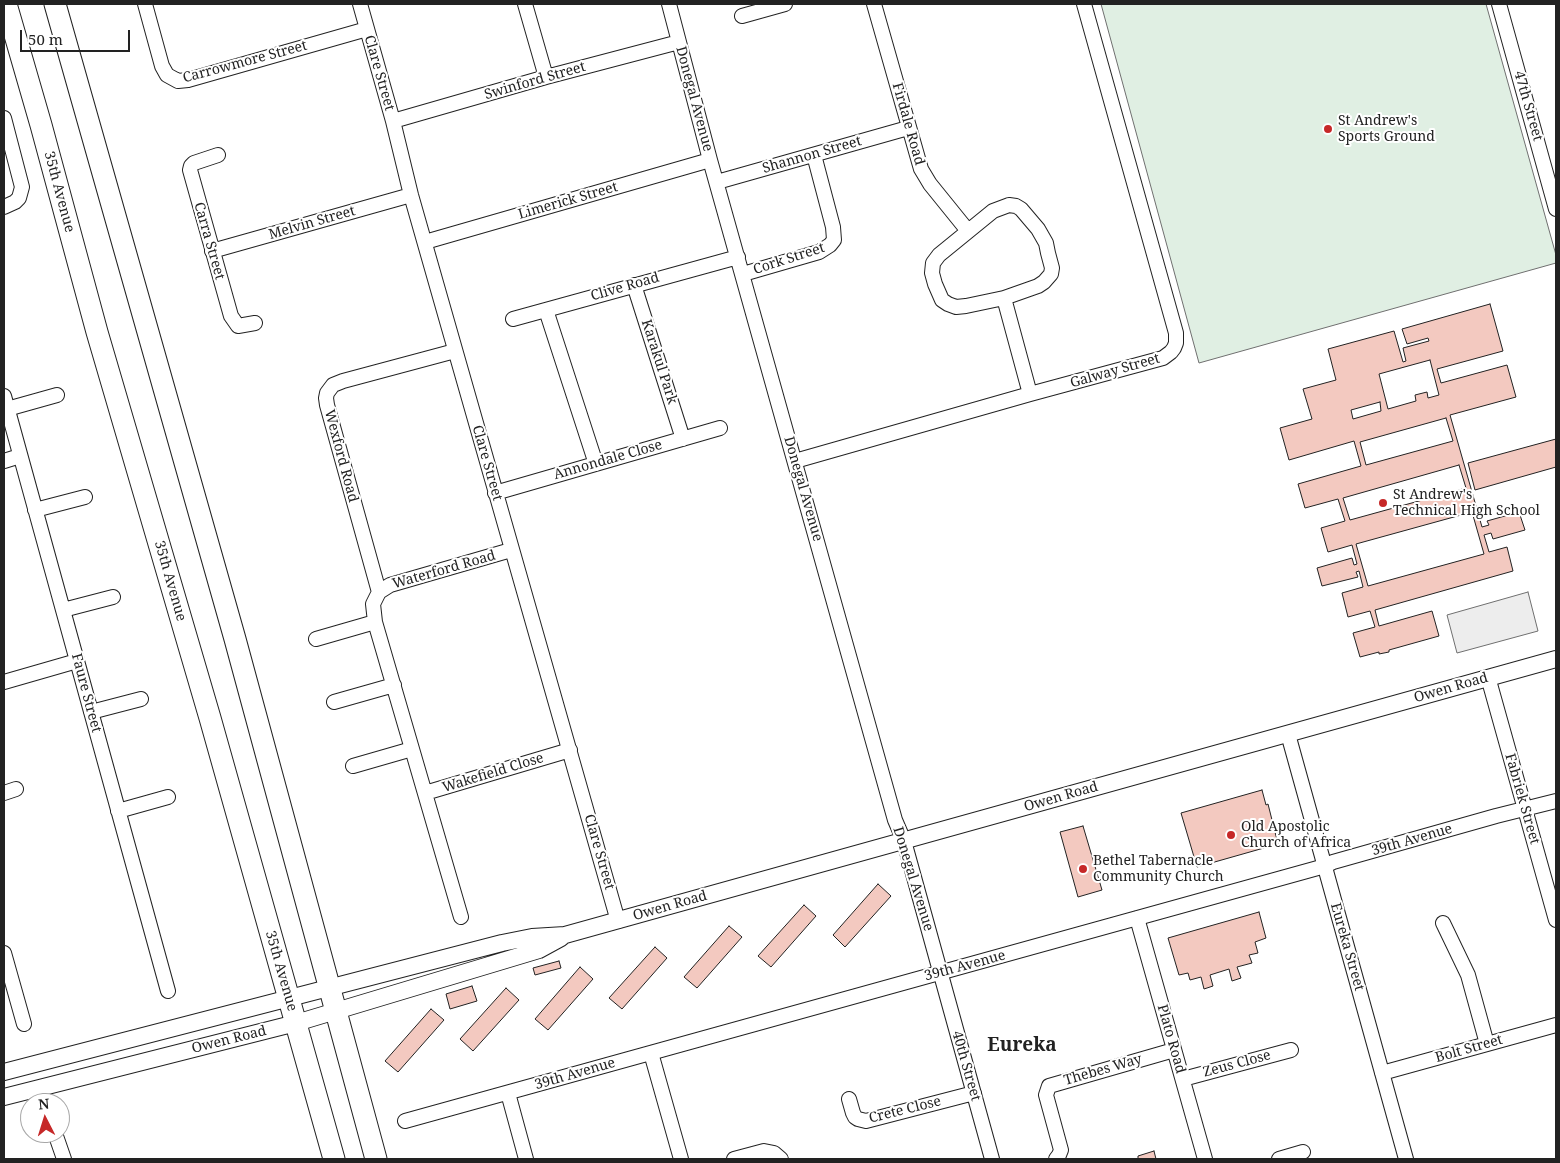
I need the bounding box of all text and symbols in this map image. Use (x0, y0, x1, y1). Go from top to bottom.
scale bar (22, 20, 132, 52)
text: 50 m (28, 29, 63, 49)
street label: Clare Street (360, 33, 398, 113)
street label: Carrowmore Street (181, 37, 309, 87)
street label: Donegal Avenue (672, 45, 716, 153)
street label: Swinford Street (483, 59, 587, 103)
street label: 47th Street (1510, 69, 1546, 143)
street label: Firdale Road (888, 81, 928, 167)
place label: St Andrew's Sports Ground (1338, 113, 1435, 146)
marker: St Andrew's Sports Ground (1322, 123, 1334, 135)
street label: Shannon Street (761, 133, 863, 177)
street label: 35th Avenue (40, 150, 78, 234)
street label: Limerick Street (516, 179, 620, 223)
street label: Carra Street (190, 200, 228, 282)
street label: Melvin Street (267, 203, 357, 243)
street label: Cork Street (751, 240, 827, 278)
street label: Clive Road (589, 269, 661, 305)
street label: Karakul Park (637, 318, 681, 406)
street label: Galway Street (1068, 350, 1162, 392)
street label: Wexford Road (321, 408, 361, 504)
street label: Clare Street (468, 423, 506, 503)
street label: Donegal Avenue (780, 435, 826, 543)
street label: Annondale Close (552, 437, 664, 483)
place label: St Andrew's Technical High School (1393, 487, 1540, 520)
marker: St Andrew's Technical High School (1377, 497, 1389, 509)
street label: 35th Avenue (150, 539, 190, 623)
street label: Waterford Road (391, 547, 497, 593)
street label: Faure Street (67, 652, 105, 734)
street label: Owen Road (1412, 669, 1490, 707)
street label: Wakefield Close (440, 750, 546, 796)
street label: Fabriek Street (1501, 752, 1543, 846)
street label: Owen Road (1022, 778, 1100, 816)
street label: Clare Street (580, 812, 618, 892)
place label: Old Apostolic Church of Africa (1241, 819, 1351, 852)
street label: 39th Avenue (1370, 820, 1454, 860)
street label: Donegal Avenue (889, 825, 937, 933)
marker: Old Apostolic Church of Africa (1225, 829, 1237, 841)
place label: Bethel Tabernacle Community Church (1093, 853, 1224, 886)
marker: Bethel Tabernacle Community Church (1077, 863, 1089, 875)
street label: Owen Road (631, 887, 709, 925)
street label: Eureka Street (1326, 901, 1368, 993)
street label: 35th Avenue (261, 929, 301, 1013)
street label: 39th Avenue (923, 947, 1007, 985)
street label: Plato Road (1153, 1003, 1189, 1075)
street label: Owen Road (190, 1023, 268, 1057)
street label: 40th Street (948, 1029, 984, 1103)
street label: Bolt Street (1433, 1031, 1505, 1067)
district label: Eureka (987, 1035, 1057, 1057)
street label: Zeus Close (1201, 1047, 1273, 1081)
street label: Thebes Way (1062, 1051, 1144, 1089)
street label: 39th Avenue (533, 1054, 617, 1094)
north arrow (20, 1093, 70, 1143)
street label: Crete Close (867, 1093, 943, 1127)
text: N (37, 1094, 50, 1114)

